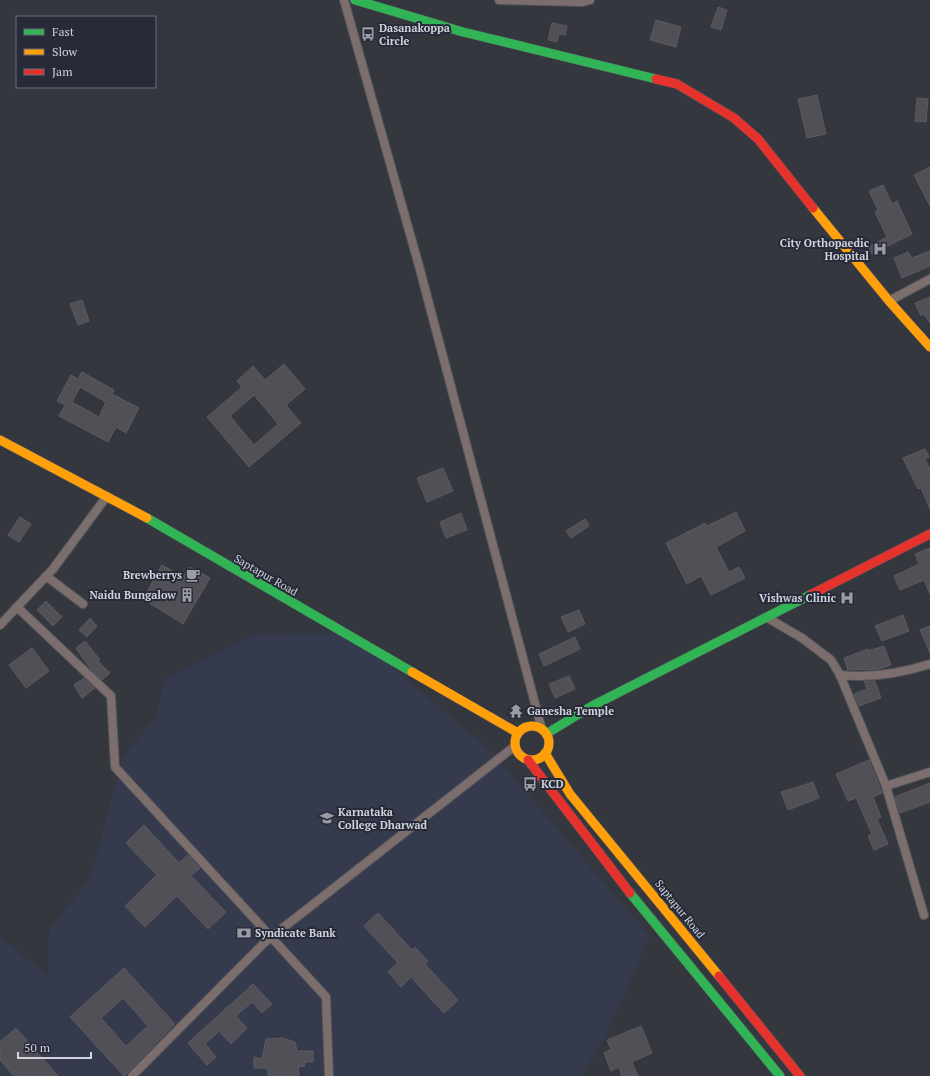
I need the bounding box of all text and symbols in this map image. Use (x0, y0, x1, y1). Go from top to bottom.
legend (16, 16, 156, 88)
place label: Dasanakoppa Circle (379, 21, 450, 48)
text: Fast (52, 24, 75, 39)
bus stop icon: Dasanakoppa Circle (360, 26, 376, 42)
text: Slow (52, 44, 78, 59)
text: Jam (52, 64, 73, 79)
place label: City Orthopaedic Hospital (780, 236, 870, 263)
hospital icon: City Orthopaedic Hospital (872, 241, 888, 257)
street label: Saptapur Road (232, 551, 300, 599)
cafe icon: Brewberrys (185, 567, 201, 583)
place label: Brewberrys (123, 568, 182, 582)
building icon: Naidu Bungalow (179, 587, 195, 603)
place label: Naidu Bungalow (89, 588, 176, 602)
hospital icon: Vishwas Clinic (839, 590, 855, 606)
place label: Vishwas Clinic (759, 591, 837, 605)
temple icon: Ganesha Temple (508, 703, 524, 719)
place label: Ganesha Temple (527, 704, 614, 718)
bus stop icon: KCD (522, 776, 538, 792)
place label: KCD (541, 777, 564, 791)
place label: Karnataka College Dharwad (338, 805, 428, 832)
school or university icon: Karnataka College Dharwad (319, 810, 335, 826)
street label: Saptapur Road (652, 877, 708, 941)
bank icon: Syndicate Bank (236, 925, 252, 941)
place label: Syndicate Bank (255, 926, 336, 940)
scale bar (18, 1034, 91, 1060)
text: 50 m (24, 1040, 51, 1055)

